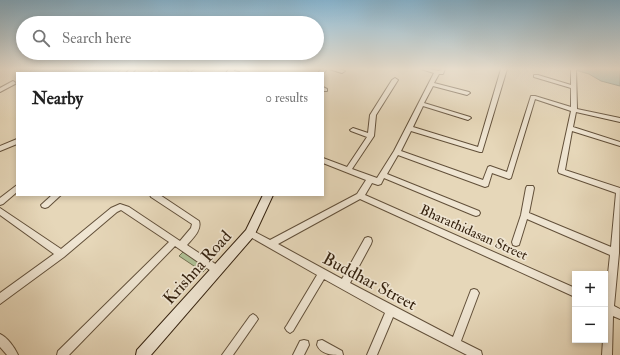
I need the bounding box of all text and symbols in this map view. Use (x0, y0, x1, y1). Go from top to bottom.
search box (16, 16, 324, 60)
icon: search (30, 27, 52, 49)
text: Search here (62, 29, 131, 48)
text: Nearby (32, 88, 83, 109)
text: 0 results (265, 90, 308, 106)
street label: Bharathidasan Street (417, 201, 531, 264)
street label: Krishna Road (159, 226, 236, 309)
street label: Buddhar Street (319, 248, 421, 315)
map controls (572, 271, 608, 343)
button: + (572, 271, 608, 307)
button: − (572, 307, 608, 343)

